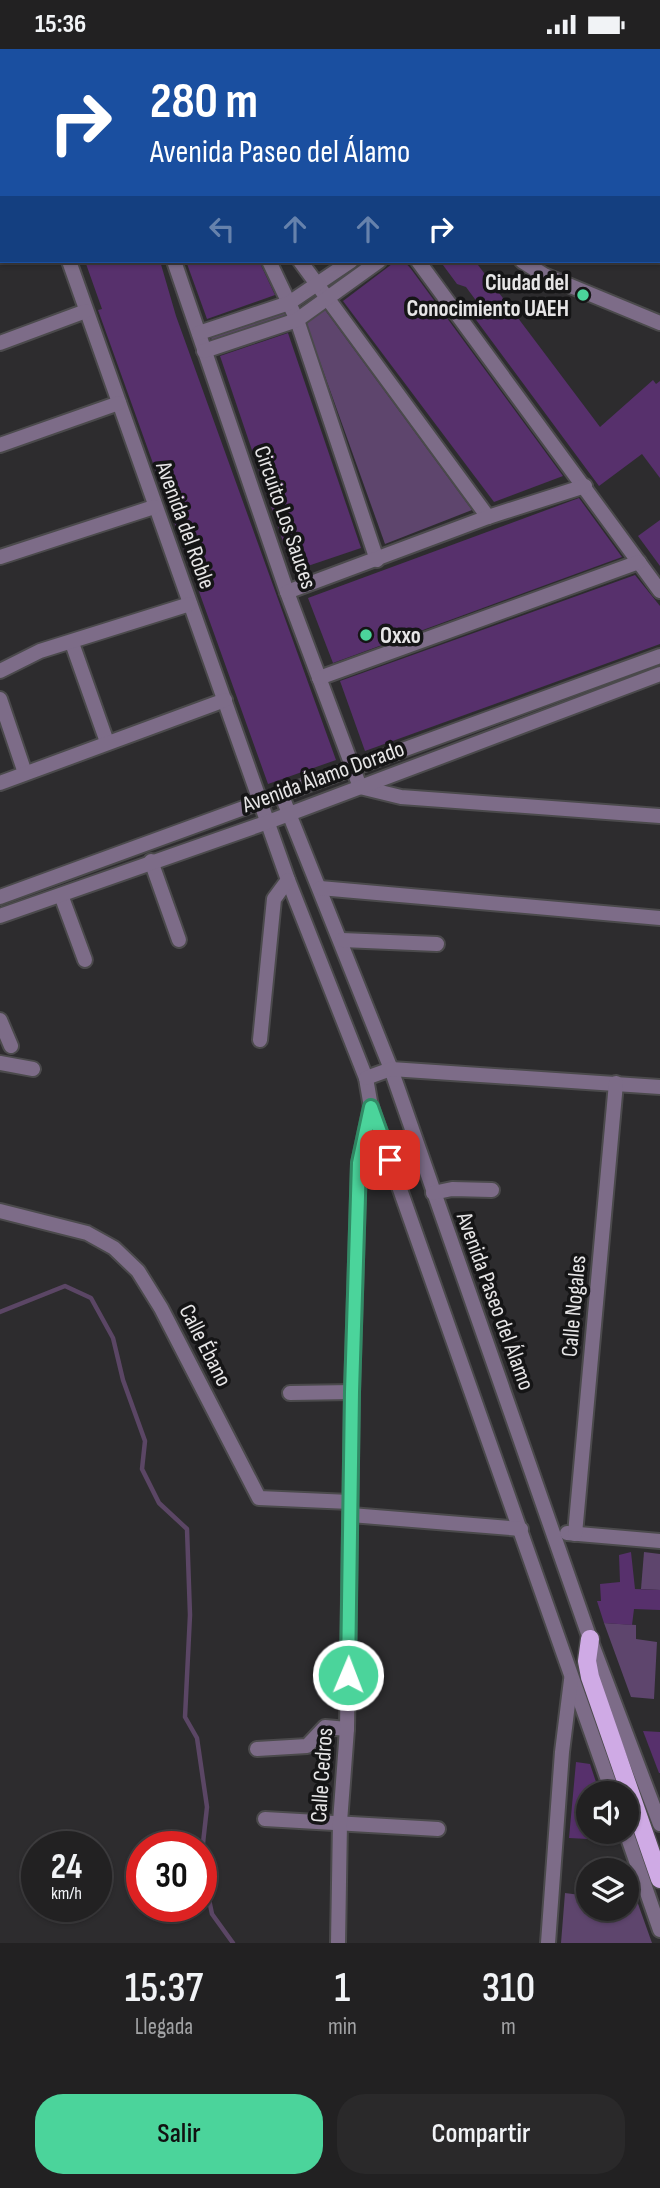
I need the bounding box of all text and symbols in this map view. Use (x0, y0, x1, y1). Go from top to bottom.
text: 15:36 (35, 9, 86, 40)
text: 280 m (150, 73, 258, 132)
icon: right (35, 77, 126, 168)
text: Avenida Paseo del Álamo (150, 133, 410, 172)
icon: left (203, 210, 241, 248)
icon: ahead (276, 210, 314, 248)
icon: ahead (349, 210, 387, 248)
icon: right (422, 210, 460, 248)
place label: Ciudad del Conocimiento UAEH (407, 269, 569, 323)
marker: Ciudad del Conocimiento UAEH (575, 287, 591, 303)
street label: Circuito Los Sauces (247, 442, 323, 593)
street label: Avenida del Roble (149, 457, 221, 593)
place label: Oxxo (380, 622, 421, 650)
marker: Oxxo (358, 627, 374, 643)
street label: Avenida Álamo Dorado (238, 735, 408, 820)
pin (360, 1130, 420, 1190)
icon: arrive (371, 1141, 409, 1179)
street label: Avenida Paseo del Álamo (450, 1208, 540, 1394)
street label: Calle Nogales (556, 1254, 592, 1358)
street label: Calle Ébano (173, 1300, 238, 1391)
position arrow (311, 1638, 385, 1712)
street label: Calle Cedros (305, 1727, 339, 1823)
map controls (576, 1781, 639, 1921)
button: sound (576, 1781, 639, 1844)
speed limit sign: 30 (126, 1831, 217, 1922)
text: 24 (51, 1846, 82, 1889)
button: layers (576, 1858, 639, 1921)
text: km/h (51, 1883, 82, 1904)
text: 15:37 (125, 1963, 203, 2014)
text: 1 (335, 1963, 350, 2014)
text: 310 (482, 1963, 535, 2014)
text: Llegada (135, 2013, 193, 2041)
text: min (328, 2013, 357, 2041)
text: m (501, 2013, 516, 2041)
button: Salir (35, 2094, 323, 2174)
button: Compartir (337, 2094, 625, 2174)

